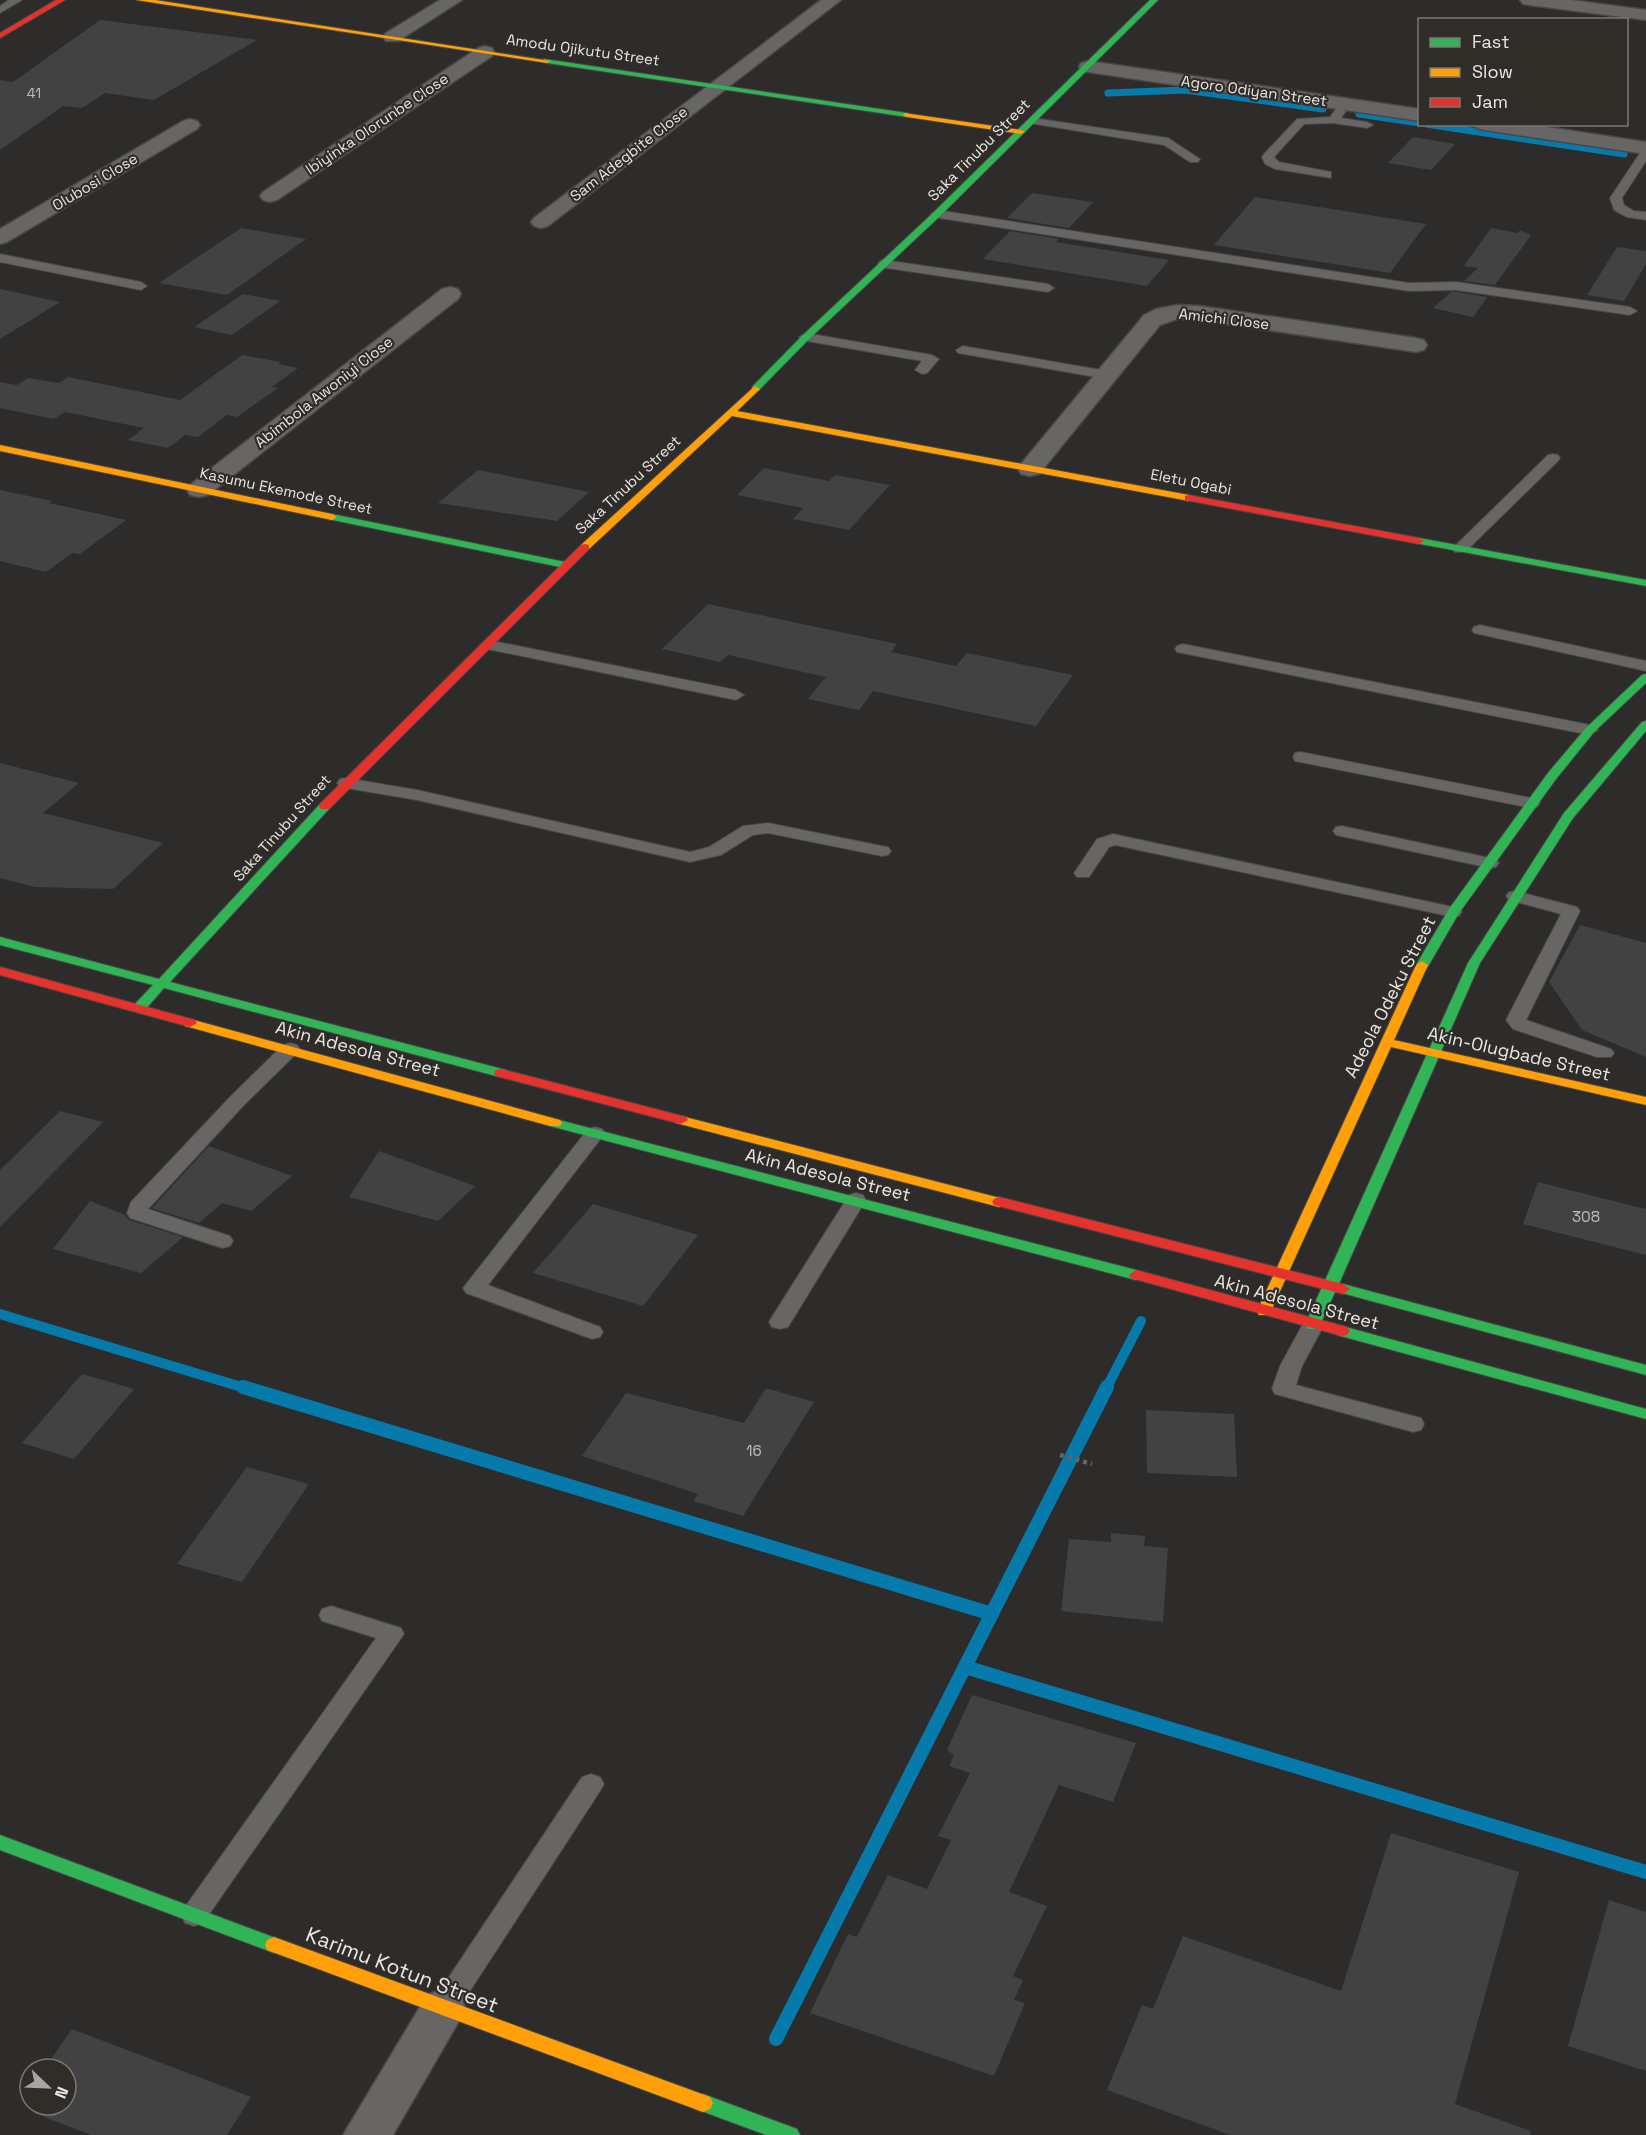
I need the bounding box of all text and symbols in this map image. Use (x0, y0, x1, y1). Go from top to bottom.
legend (1418, 18, 1628, 126)
street label: Amodu Ojikutu Street (505, 29, 661, 70)
text: Fast (1472, 30, 1509, 53)
text: Slow (1472, 60, 1513, 83)
street label: Ibiyinka Olorunbe Close (302, 69, 452, 178)
street label: Agoro Odiyan Street (1180, 71, 1328, 110)
house number: 41 (27, 84, 41, 102)
text: Jam (1472, 90, 1508, 113)
street label: Saka Tinubu Street (924, 94, 1034, 205)
street label: Sam Adegbite Close (566, 102, 691, 205)
street label: Olubosi Close (48, 148, 141, 215)
street label: Amichi Close (1178, 304, 1271, 333)
street label: Abimbola Awoniyi Close (251, 332, 397, 451)
street label: Saka Tinubu Street (571, 431, 684, 538)
street label: Kasumu Ekemode Street (198, 463, 374, 518)
street label: Eletu Ogabi (1149, 464, 1233, 499)
street label: Saka Tinubu Street (229, 770, 335, 885)
street label: Adeola Odeku Street (1339, 912, 1440, 1082)
street label: Akin Adesola Street (273, 1015, 443, 1082)
street label: Akin-Olugbade Street (1425, 1021, 1613, 1086)
street label: Akin Adesola Street (743, 1143, 913, 1206)
house number: 308 (1572, 1207, 1600, 1226)
street label: Akin Adesola Street (1212, 1268, 1382, 1335)
house number: 16 (746, 1441, 762, 1460)
street label: Karimu Kotun Street (302, 1920, 502, 2019)
north arrow (18, 2057, 78, 2117)
text: N (50, 2084, 73, 2102)

